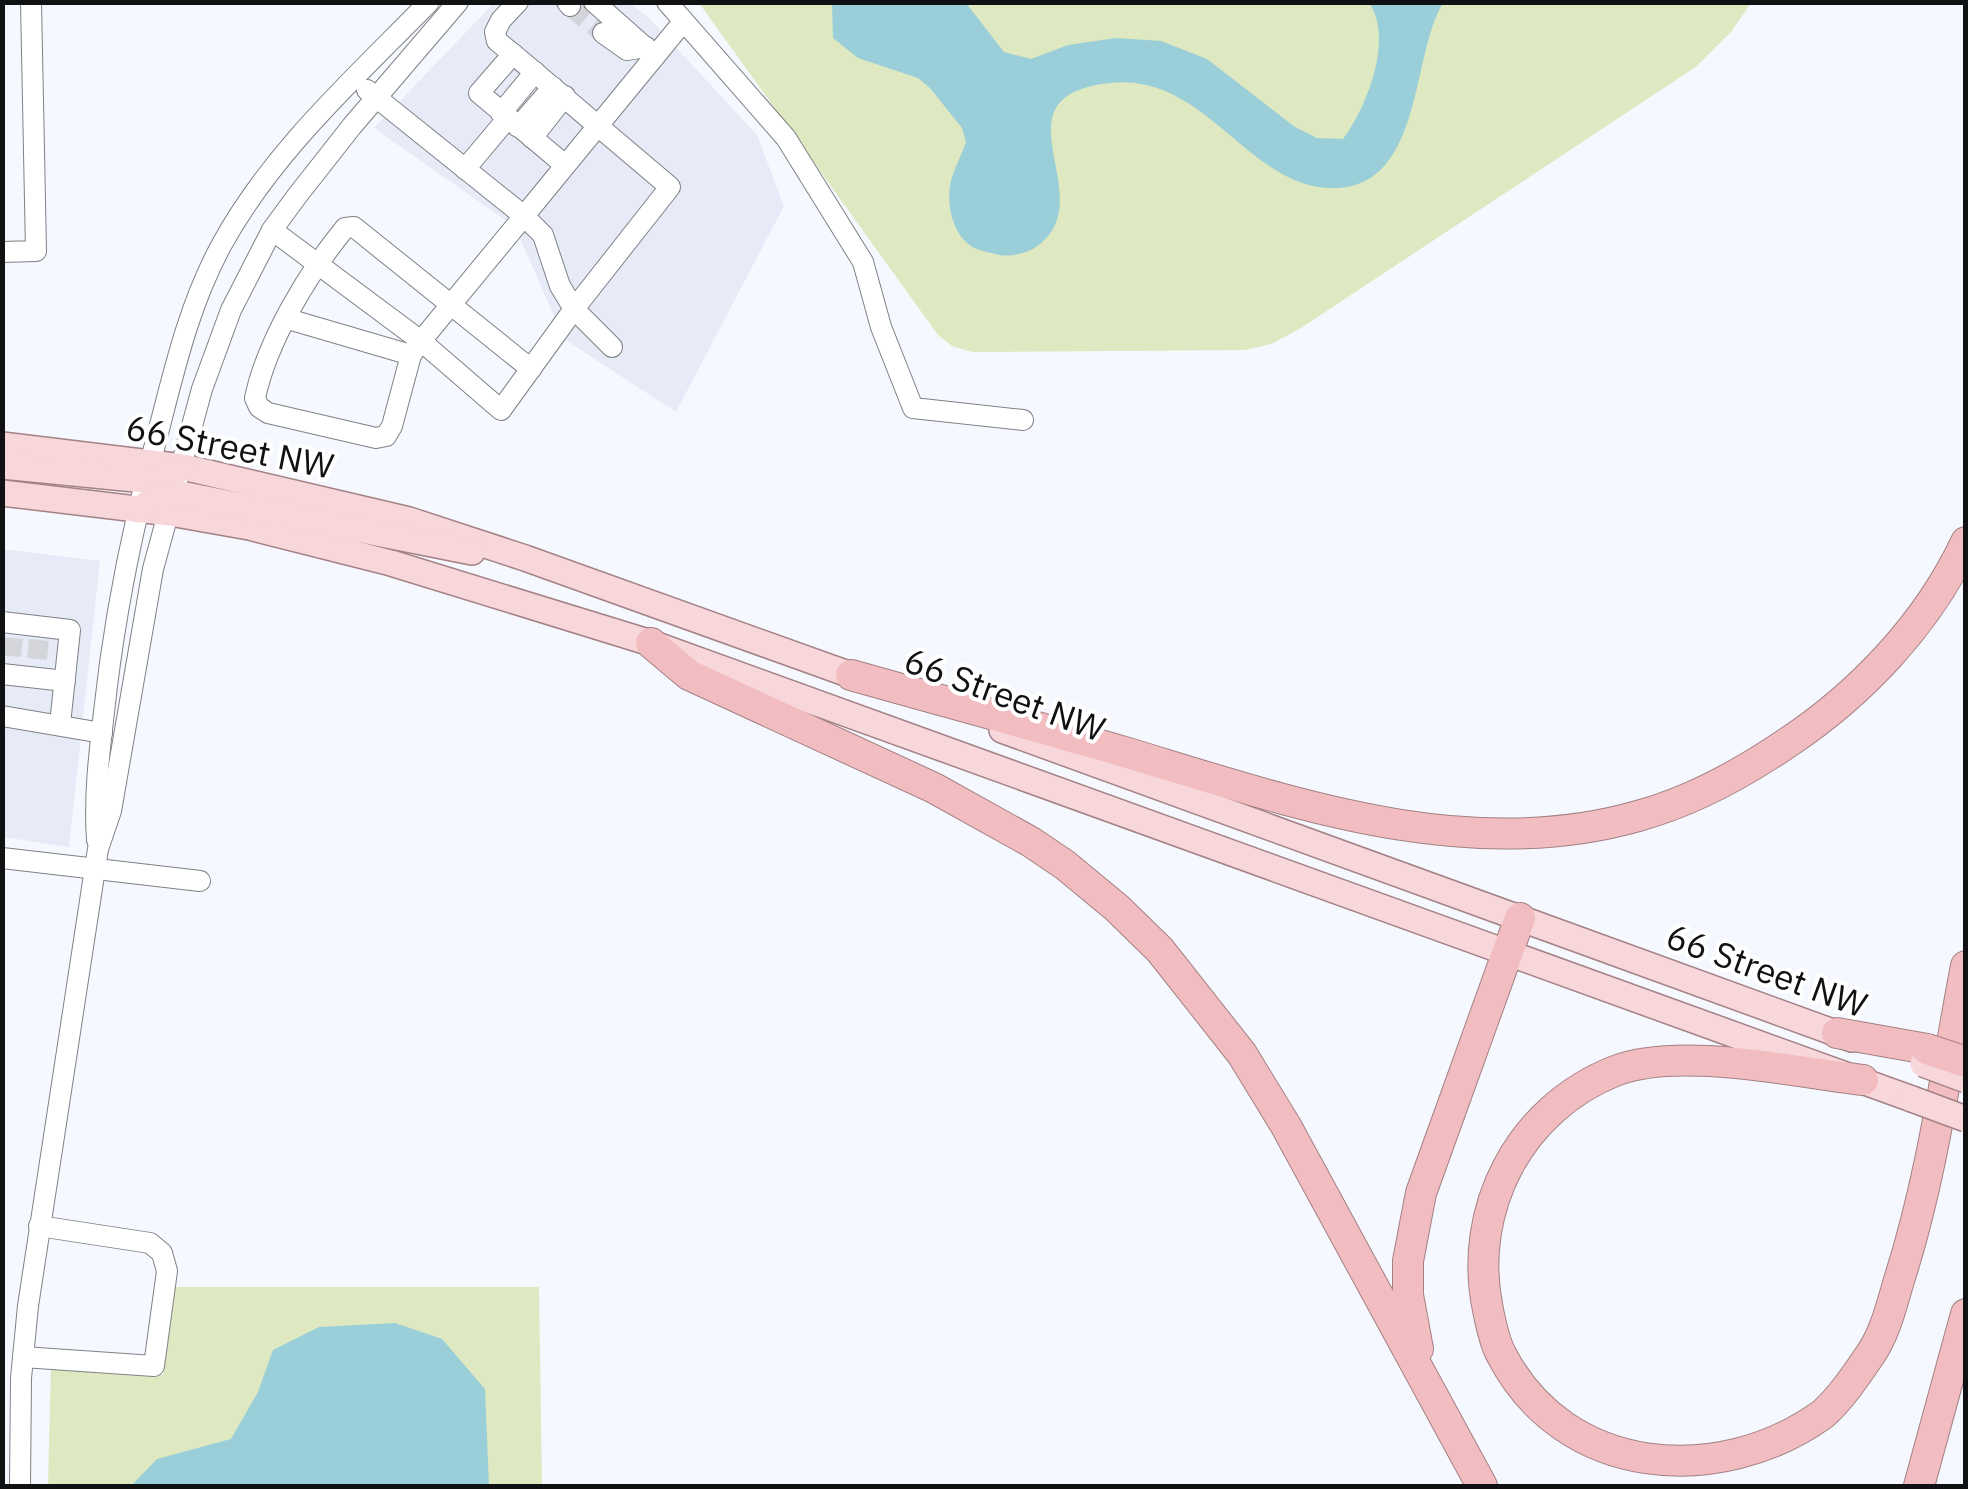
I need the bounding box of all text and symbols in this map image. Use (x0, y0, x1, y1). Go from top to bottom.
street label: 66 Street NW (122, 403, 338, 489)
street label: 66 Street NW (898, 636, 1112, 752)
street label: 66 Street NW (1660, 912, 1874, 1028)

